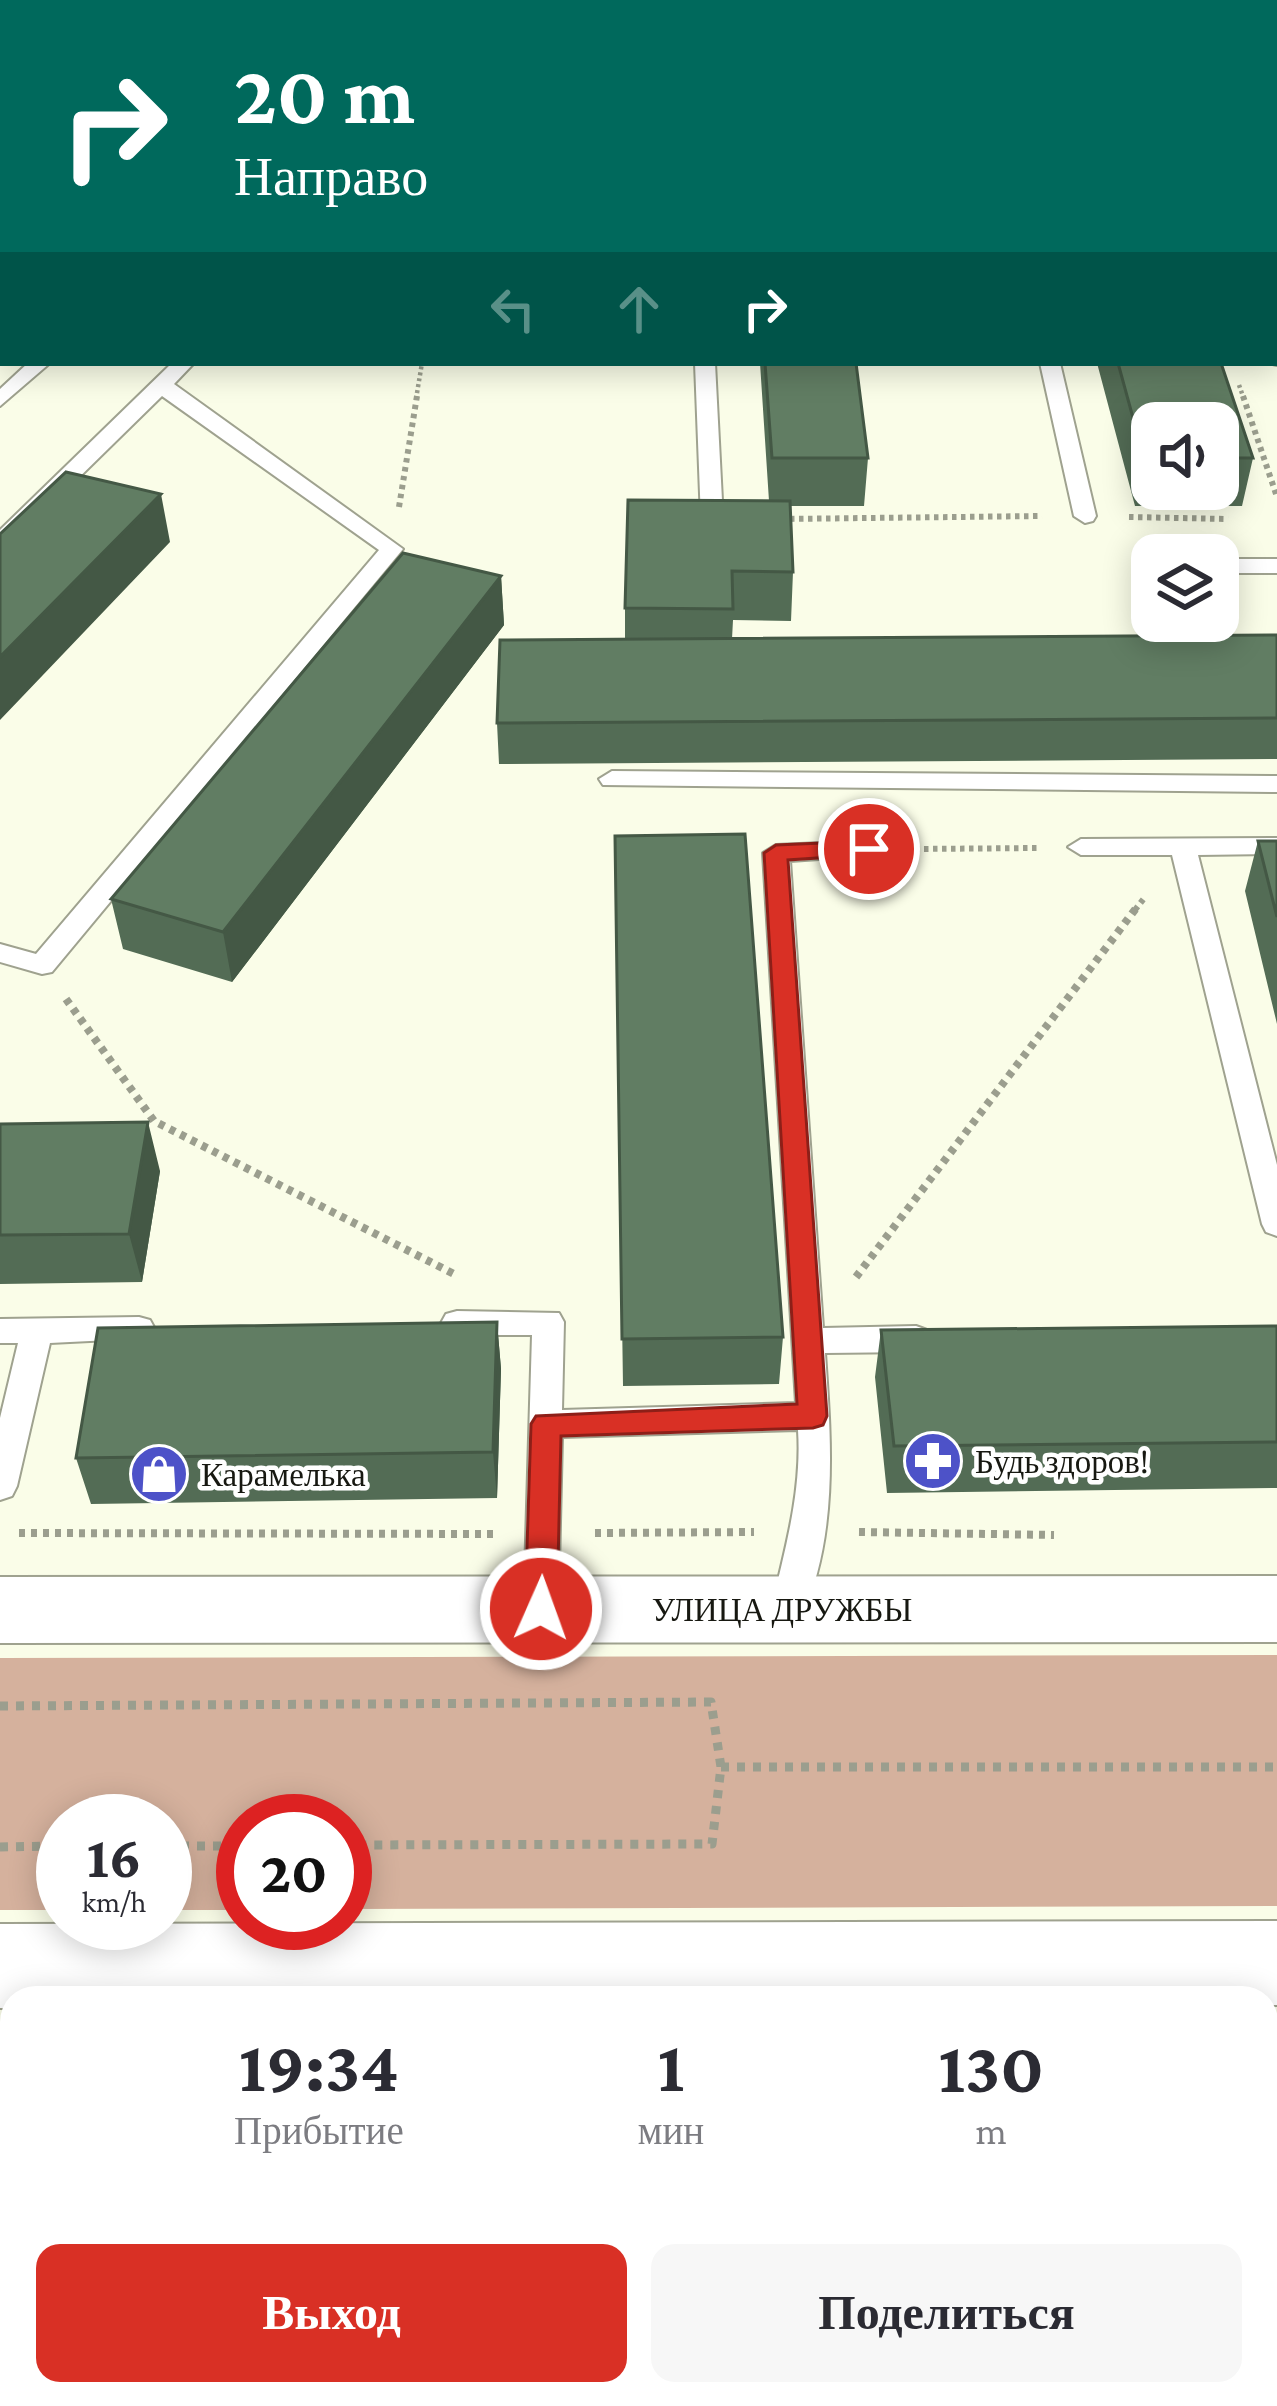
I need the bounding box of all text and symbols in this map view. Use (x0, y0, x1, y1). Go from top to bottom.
icon: right (36, 48, 192, 204)
text: 20 m (234, 48, 415, 141)
text: Направо (234, 147, 428, 207)
icon: left (480, 276, 546, 342)
icon: ahead (606, 276, 672, 342)
icon: right (732, 276, 798, 342)
map controls (1131, 402, 1239, 642)
button: sound (1131, 402, 1239, 510)
button: layers (1131, 534, 1239, 642)
pin (818, 798, 920, 900)
icon: arrive (836, 816, 902, 882)
pharmacy icon: Будь здоров! (902, 1430, 964, 1492)
shop icon: Карамелька (128, 1443, 190, 1505)
place label: Будь здоров! (975, 1443, 1148, 1480)
place label: Карамелька (201, 1456, 366, 1493)
position arrow (478, 1546, 604, 1672)
street label: УЛИЦА ДРУЖБЫ (652, 1591, 912, 1628)
speed limit sign: 20 (216, 1794, 372, 1950)
text: 16 (86, 1823, 142, 1890)
text: km/h (82, 1885, 146, 1918)
text: 19:34 (239, 2026, 399, 2106)
text: 1 (658, 2026, 684, 2106)
text: 130 (938, 2027, 1044, 2107)
text: Прибытие (234, 2109, 404, 2152)
text: мин (638, 2109, 704, 2152)
text: m (975, 2109, 1007, 2152)
button: Выход (36, 2244, 627, 2382)
button: Поделиться (651, 2244, 1242, 2382)

